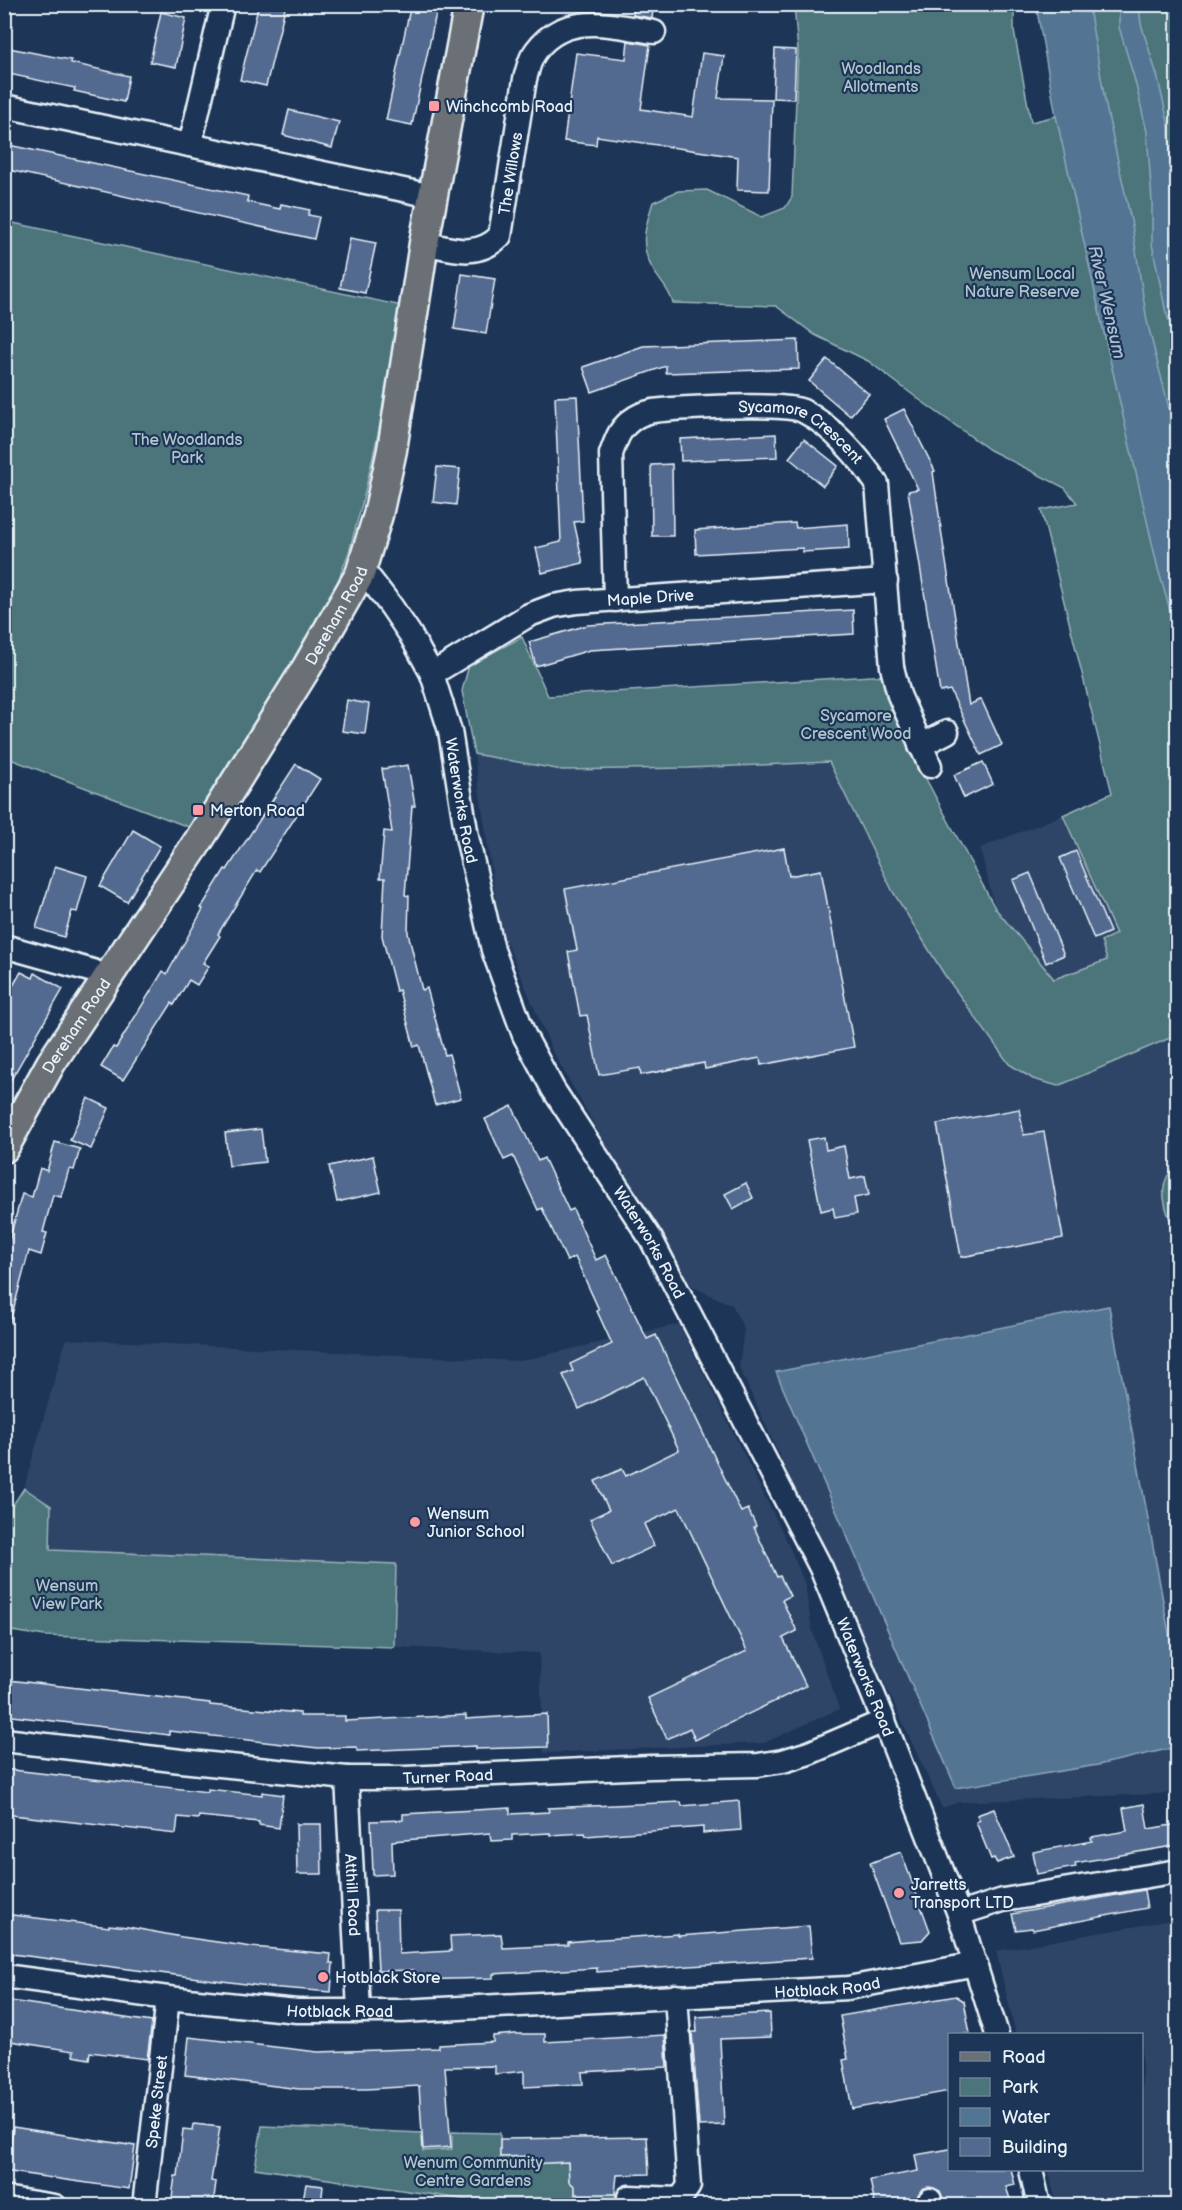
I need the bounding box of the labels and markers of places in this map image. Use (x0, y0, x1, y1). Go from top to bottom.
place label: Winchcomb Road (446, 98, 573, 117)
marker: Winchcomb Road (427, 99, 441, 113)
place label: Merton Road (210, 802, 305, 821)
marker: Merton Road (191, 803, 205, 817)
place label: Wensum Junior School (427, 1505, 525, 1542)
marker: Wensum Junior School (408, 1515, 422, 1529)
place label: Jarretts Transport LTD (911, 1876, 1014, 1913)
marker: Jarretts Transport LTD (892, 1886, 906, 1900)
place label: Hotblack Store (335, 1969, 441, 1988)
marker: Hotblack Store (316, 1970, 330, 1984)

